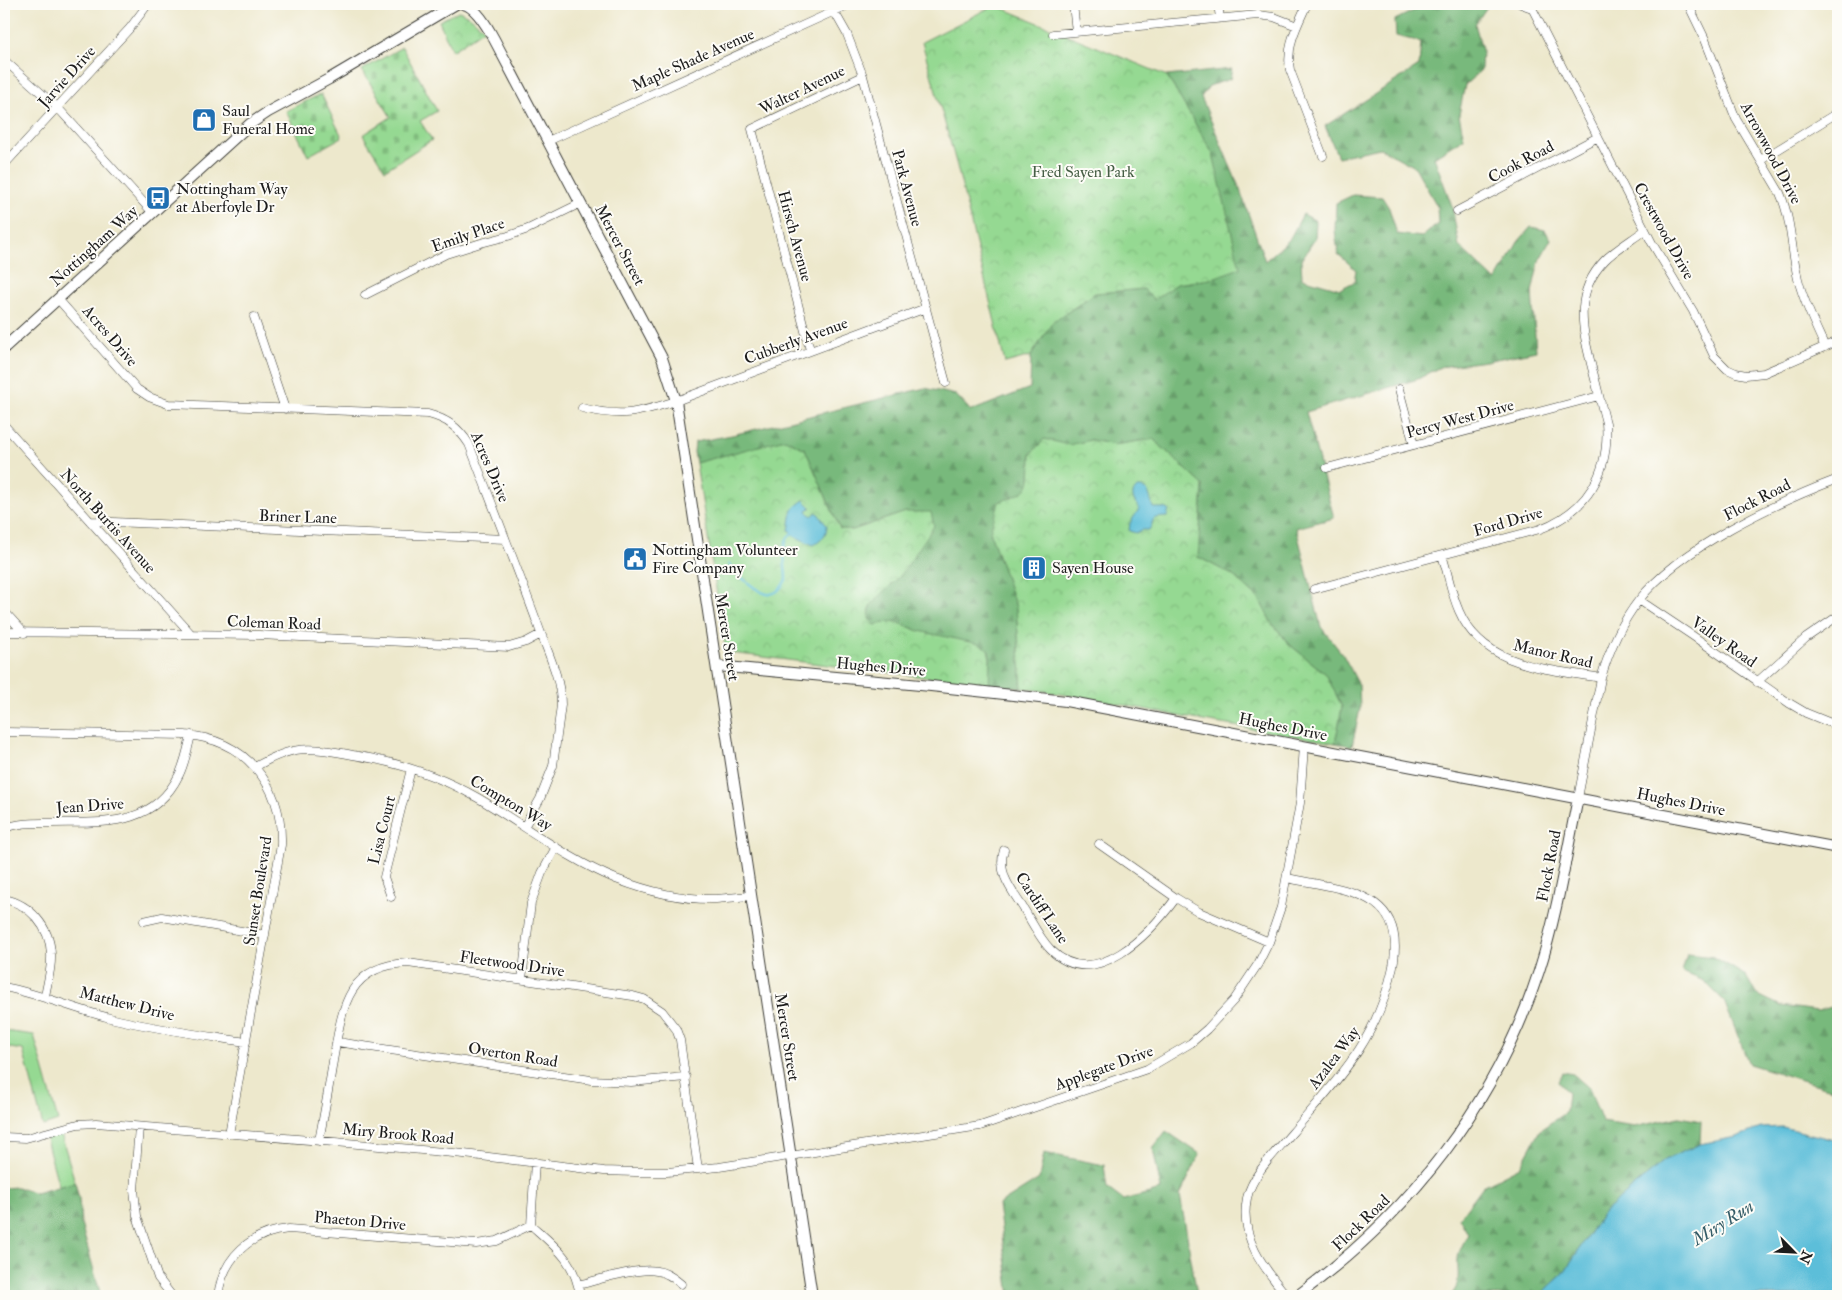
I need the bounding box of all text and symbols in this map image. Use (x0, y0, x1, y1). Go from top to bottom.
street label: Maple Shade Avenue (629, 24, 758, 97)
street label: Jarvie Drive (33, 42, 101, 114)
street label: Walter Avenue (755, 60, 848, 120)
street label: Arrowwood Drive (1735, 98, 1806, 208)
place label: Saul Funeral Home (222, 101, 315, 139)
shop icon: Saul Funeral Home (191, 107, 217, 133)
street label: Cook Road (1485, 136, 1557, 188)
street label: Park Avenue (887, 147, 927, 229)
park label: Fred Sayen Park (1031, 162, 1135, 182)
place label: Nottingham Way at Aberfoyle Dr (176, 179, 288, 217)
street label: Crestwood Drive (1629, 179, 1699, 283)
bus stop icon: Nottingham Way at Aberfoyle Dr (145, 185, 171, 211)
street label: Hirsch Avenue (773, 188, 817, 284)
street label: Nottingham Way (46, 201, 143, 291)
street label: Mercer Street (590, 201, 650, 289)
street label: Emily Place (429, 213, 507, 257)
street label: Acres Drive (77, 300, 142, 371)
street label: Cubberly Avenue (741, 313, 851, 369)
street label: Percy West Drive (1404, 395, 1516, 443)
street label: Acres Drive (466, 428, 514, 506)
street label: North Burtis Avenue (56, 465, 160, 578)
street label: Flock Road (1720, 475, 1794, 525)
street label: Ford Drive (1471, 503, 1545, 541)
street label: Briner Lane (259, 506, 338, 528)
place label: Nottingham Volunteer Fire Company (652, 540, 798, 579)
public building icon: Nottingham Volunteer Fire Company (622, 546, 648, 572)
building icon: Sayen House (1021, 555, 1047, 581)
place label: Sayen House (1052, 558, 1134, 578)
street label: Mercer Street (710, 592, 744, 682)
street label: Coleman Road (227, 611, 322, 635)
street label: Valley Road (1687, 612, 1761, 672)
street label: Manor Road (1511, 635, 1595, 673)
street label: Hughes Drive (835, 653, 927, 681)
street label: Hughes Drive (1237, 709, 1329, 745)
street label: Compton Way (466, 771, 557, 837)
street label: Hughes Drive (1635, 784, 1727, 820)
street label: Jean Drive (55, 794, 125, 819)
street label: Lisa Court (364, 794, 400, 866)
street label: Flock Road (1532, 828, 1566, 904)
street label: Sunset Boulevard (239, 835, 277, 947)
street label: Cardiff Lane (1011, 868, 1073, 948)
street label: Fleetwood Drive (458, 947, 566, 981)
street label: Matthew Drive (77, 983, 177, 1026)
street label: Mercer Street (770, 992, 804, 1082)
street label: Azalea Way (1303, 1022, 1365, 1094)
street label: Overton Road (467, 1038, 559, 1072)
street label: Applegate Drive (1051, 1041, 1157, 1096)
street label: Miry Brook Road (341, 1119, 455, 1149)
street label: Flock Road (1328, 1190, 1394, 1255)
water label: Miry Run (1687, 1195, 1758, 1251)
street label: Phaeton Drive (313, 1207, 407, 1235)
north arrow (1770, 1228, 1820, 1278)
text: N (1795, 1247, 1816, 1267)

